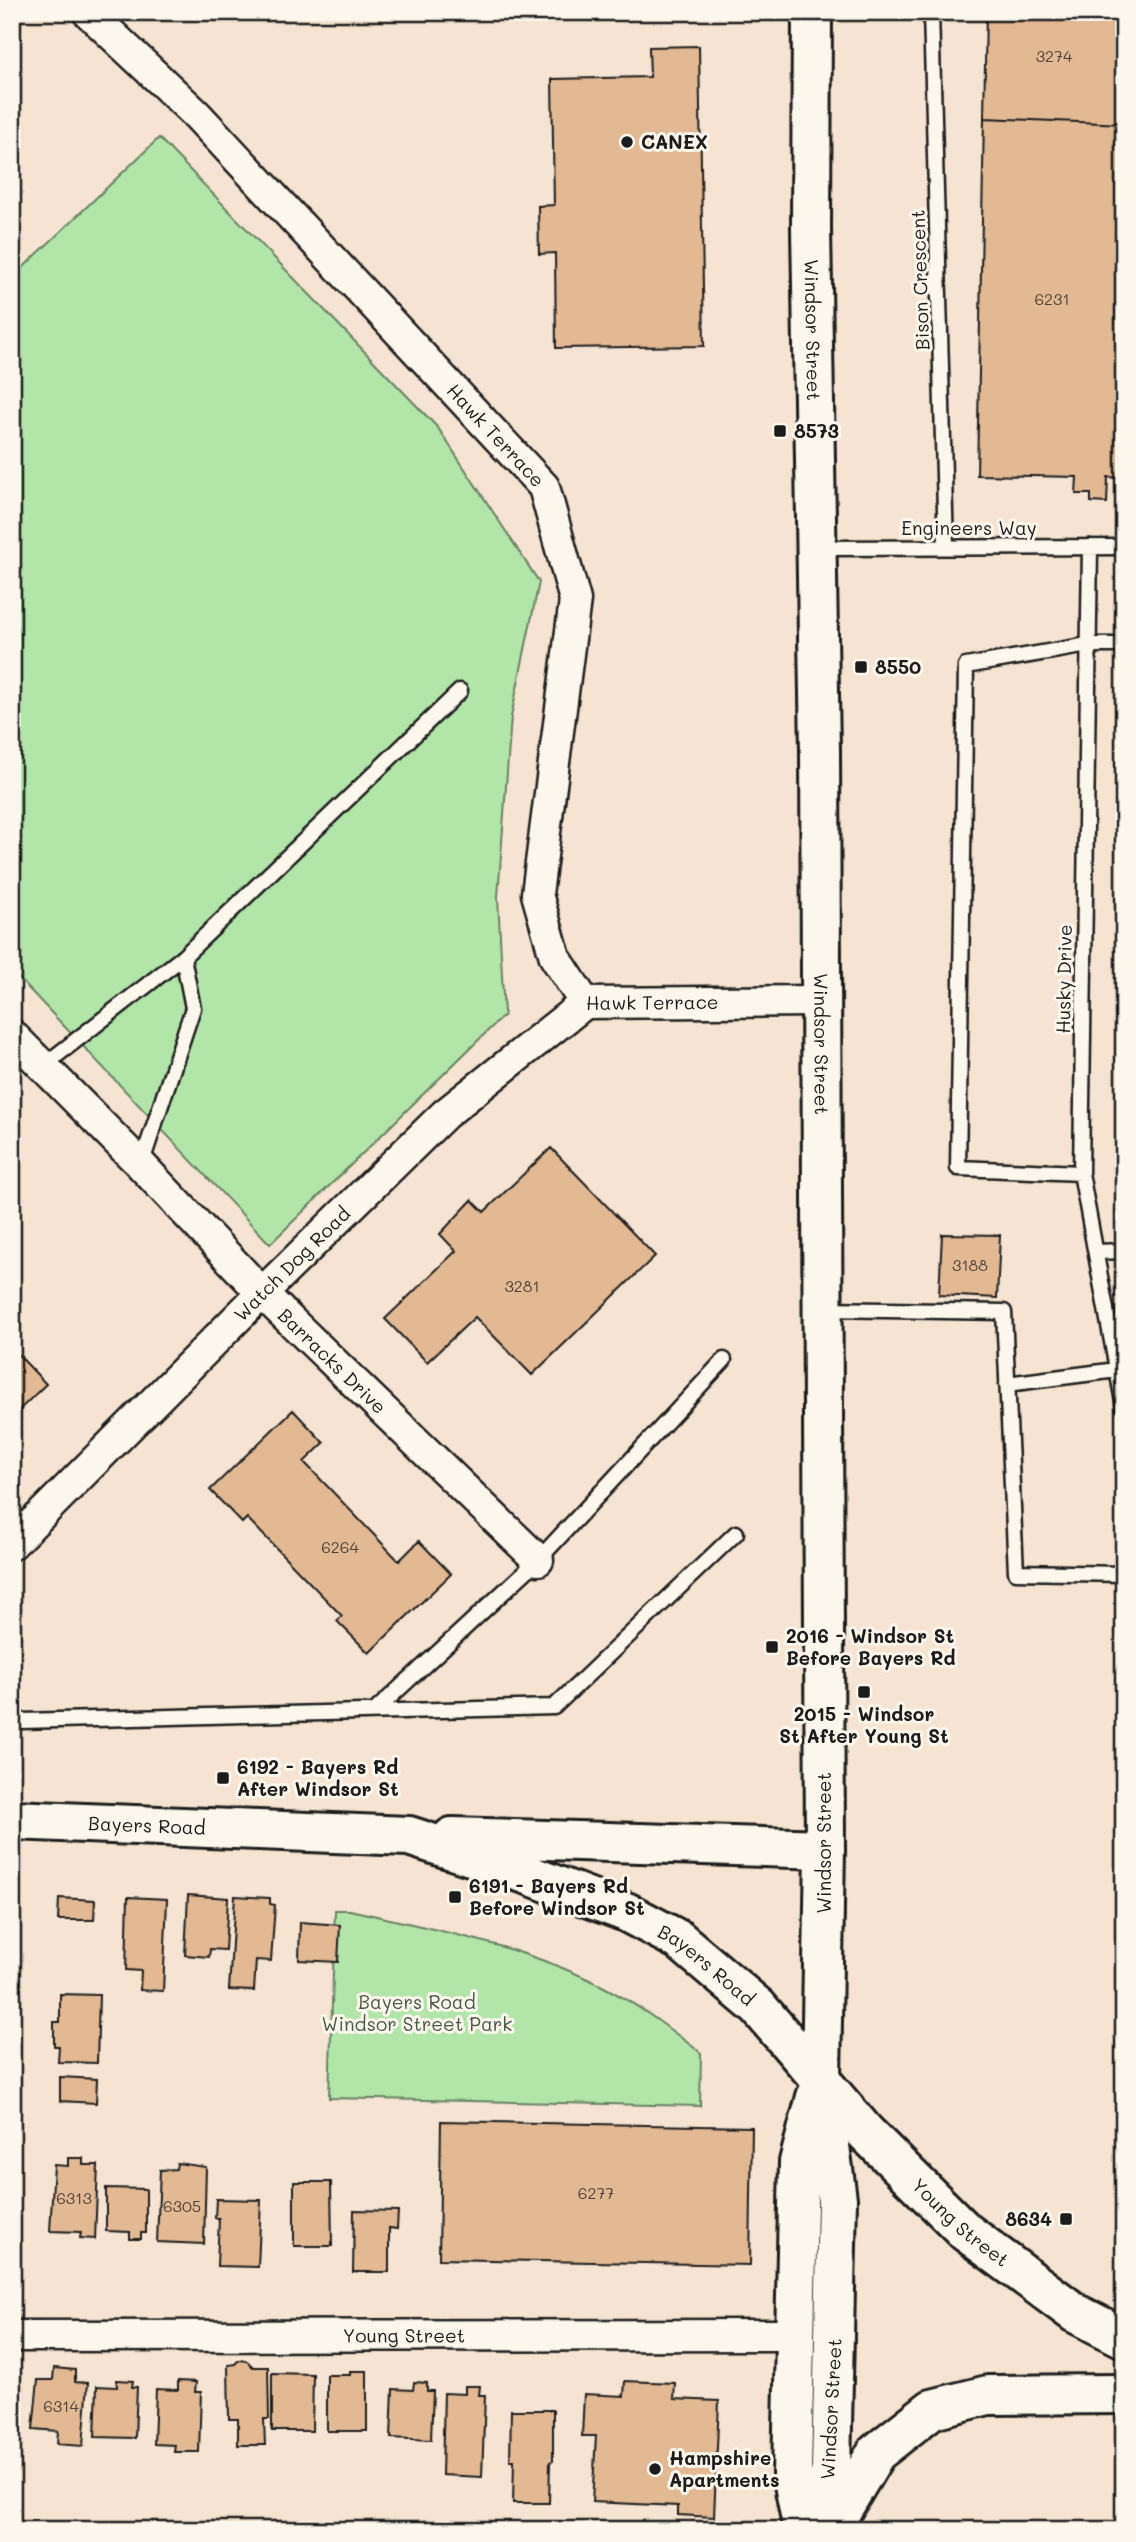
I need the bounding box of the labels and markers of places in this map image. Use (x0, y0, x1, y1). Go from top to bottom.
place label: CANEX (641, 129, 708, 154)
marker: CANEX (619, 134, 635, 150)
place label: 8573 (794, 418, 839, 443)
marker: 8573 (772, 423, 788, 439)
place label: 8550 (875, 654, 921, 679)
marker: 8550 (853, 659, 869, 675)
place label: 2016 - Windsor St Before Bayers Rd (786, 1623, 955, 1670)
marker: 2016 - Windsor St Before Bayers Rd (764, 1639, 780, 1655)
marker: 2015 - Windsor St After Young St (856, 1684, 872, 1700)
place label: 2015 - Windsor St After Young St (779, 1701, 949, 1748)
place label: 6192 - Bayers Rd After Windsor St (237, 1754, 399, 1801)
marker: 6192 - Bayers Rd After Windsor St (215, 1770, 231, 1786)
place label: 6191 - Bayers Rd Before Windsor St (469, 1873, 645, 1920)
marker: 6191 - Bayers Rd Before Windsor St (447, 1889, 463, 1905)
place label: 8634 (1005, 2206, 1052, 2231)
marker: 8634 (1058, 2211, 1074, 2227)
place label: Hampshire Apartments (669, 2445, 780, 2492)
marker: Hampshire Apartments (647, 2461, 663, 2477)

